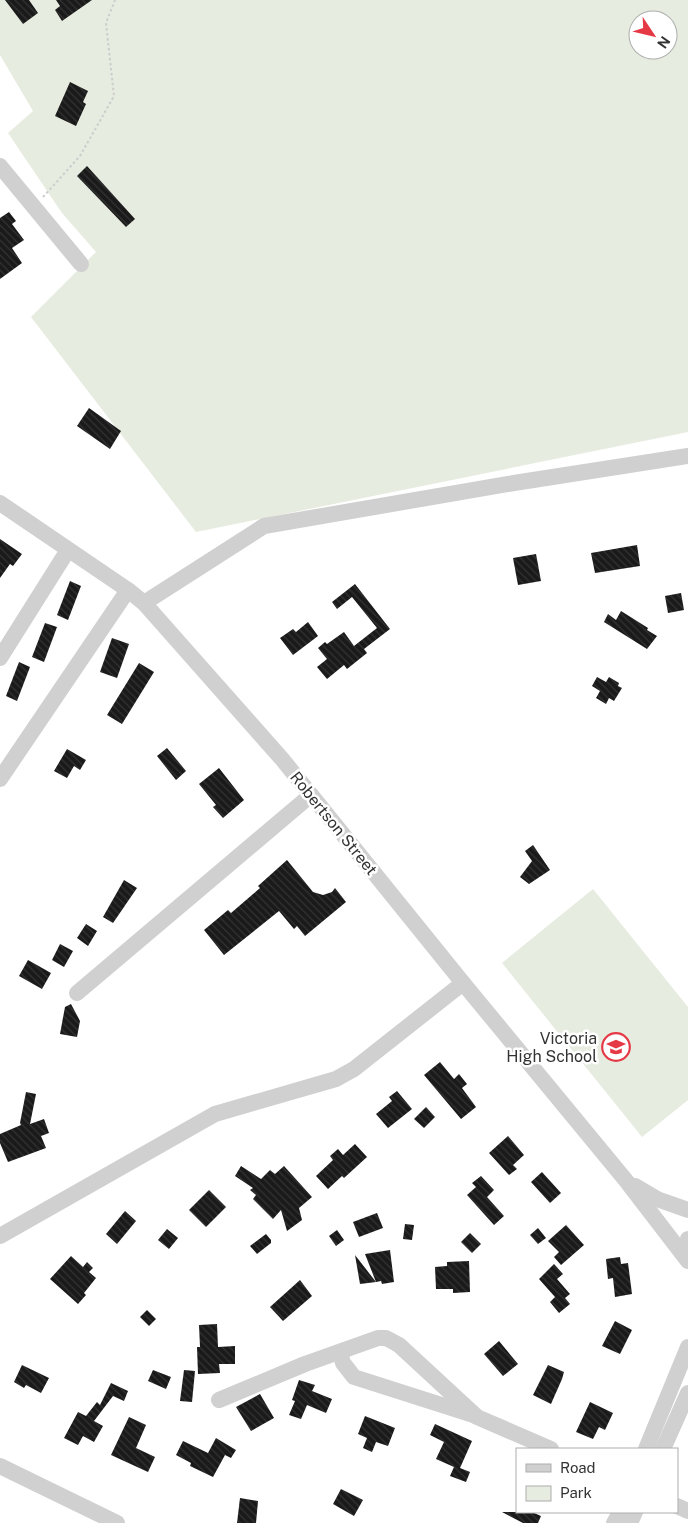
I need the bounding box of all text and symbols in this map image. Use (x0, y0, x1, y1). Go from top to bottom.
north arrow (628, 10, 678, 60)
text: N (654, 33, 673, 52)
street label: Robertson Street (286, 768, 381, 879)
place label: Victoria High School (506, 1029, 597, 1066)
school or university icon: Victoria High School (601, 1032, 631, 1062)
legend (516, 1448, 678, 1513)
text: Road (560, 1459, 596, 1476)
text: Park (560, 1484, 592, 1501)

